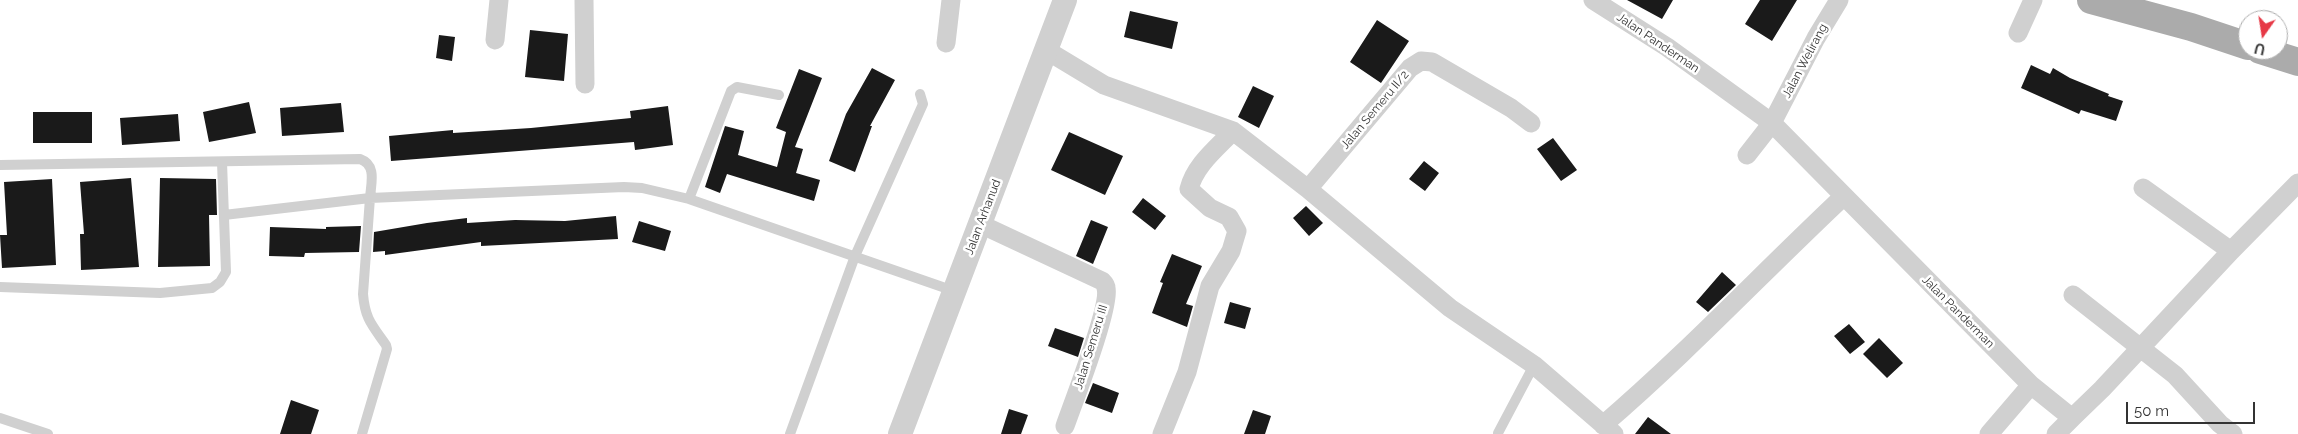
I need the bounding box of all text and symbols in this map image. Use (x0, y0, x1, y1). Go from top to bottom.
street label: Jalan Panderman (1614, 10, 1702, 76)
north arrow (2238, 10, 2288, 60)
street label: Jalan Welirang (1779, 21, 1831, 101)
text: U (2253, 40, 2267, 58)
street label: Jalan Semeru II/2 (1338, 68, 1412, 152)
street label: Jalan Arhanud (962, 177, 1004, 257)
street label: Jalan Panderman (1919, 273, 1997, 351)
street label: Jalan Semeru III (1071, 303, 1111, 391)
scale bar (2128, 392, 2257, 424)
text: 50 m (2134, 402, 2169, 420)

